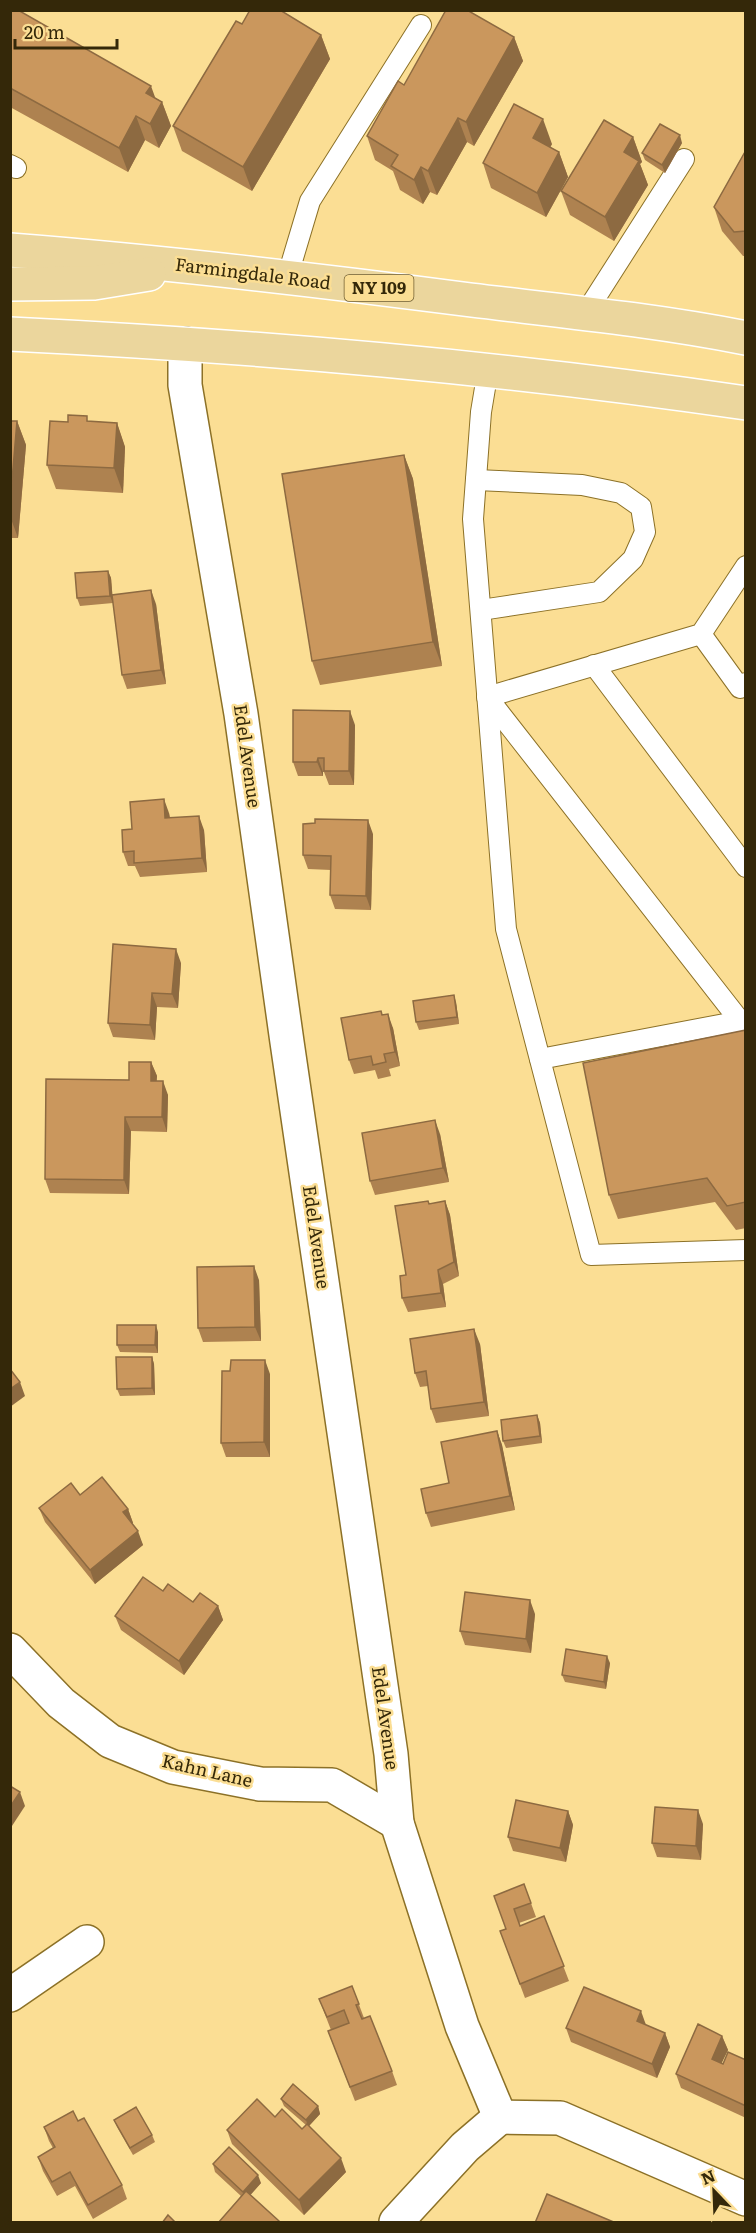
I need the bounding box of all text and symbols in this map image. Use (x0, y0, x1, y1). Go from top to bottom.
scale bar (15, 12, 117, 50)
text: 20 m (24, 18, 65, 45)
street label: Farmingdale Road (174, 250, 333, 295)
road number: NY 109 (344, 275, 413, 301)
street label: Edel Avenue (228, 702, 269, 809)
street label: Edel Avenue (297, 1183, 338, 1290)
street label: Edel Avenue (366, 1664, 407, 1771)
street label: Kahn Lane (159, 1746, 255, 1793)
north arrow (684, 2161, 744, 2221)
text: N (697, 2163, 719, 2190)

